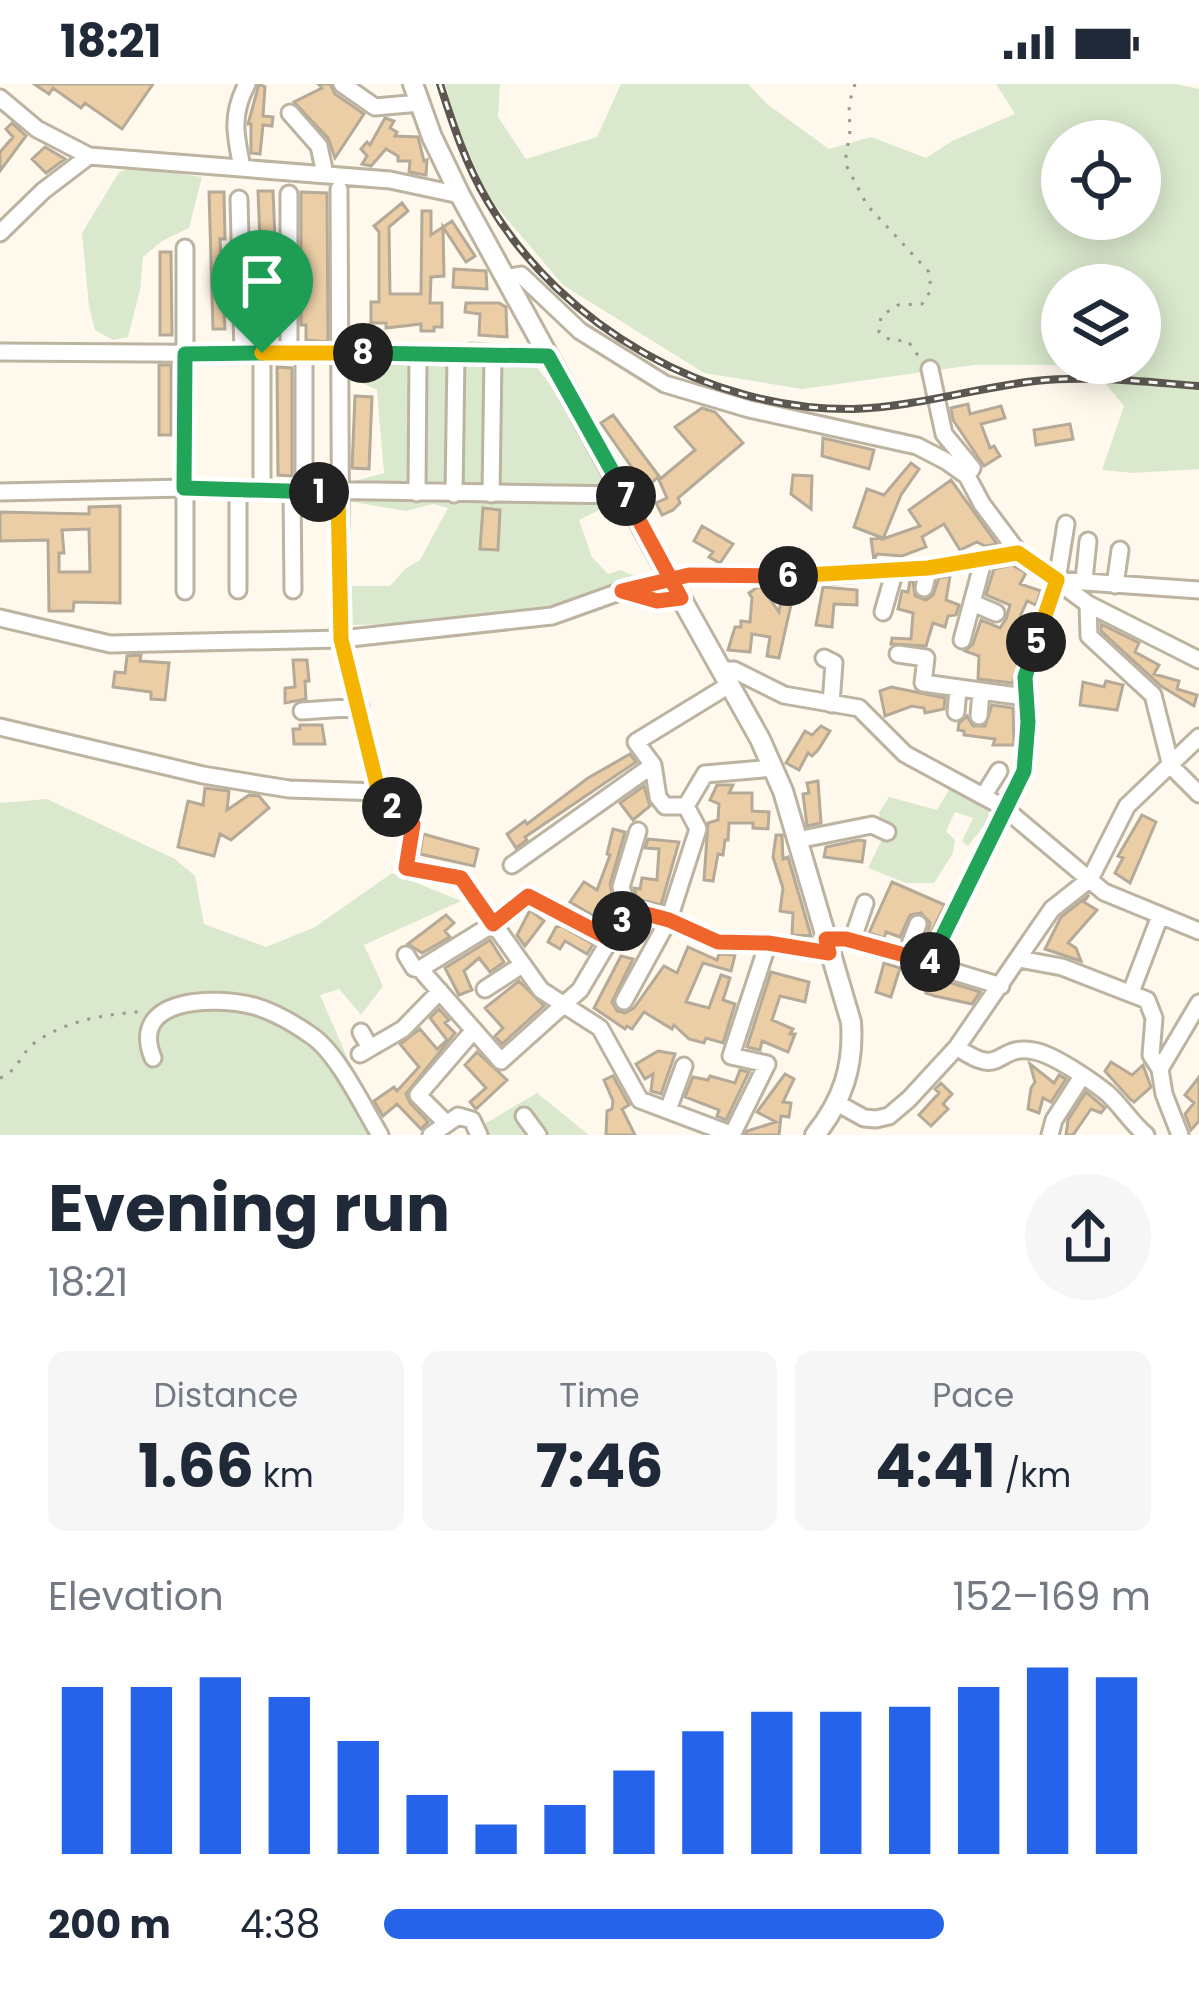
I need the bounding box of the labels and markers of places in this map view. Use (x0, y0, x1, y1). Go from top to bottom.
pin (211, 230, 313, 353)
pin: 8 (333, 323, 393, 383)
pin: 1 (289, 462, 349, 522)
pin: 7 (596, 466, 656, 526)
pin: 6 (758, 546, 818, 606)
pin: 5 (1006, 612, 1066, 672)
pin: 2 (362, 777, 422, 837)
pin: 3 (592, 891, 652, 951)
pin: 4 (900, 932, 960, 992)

